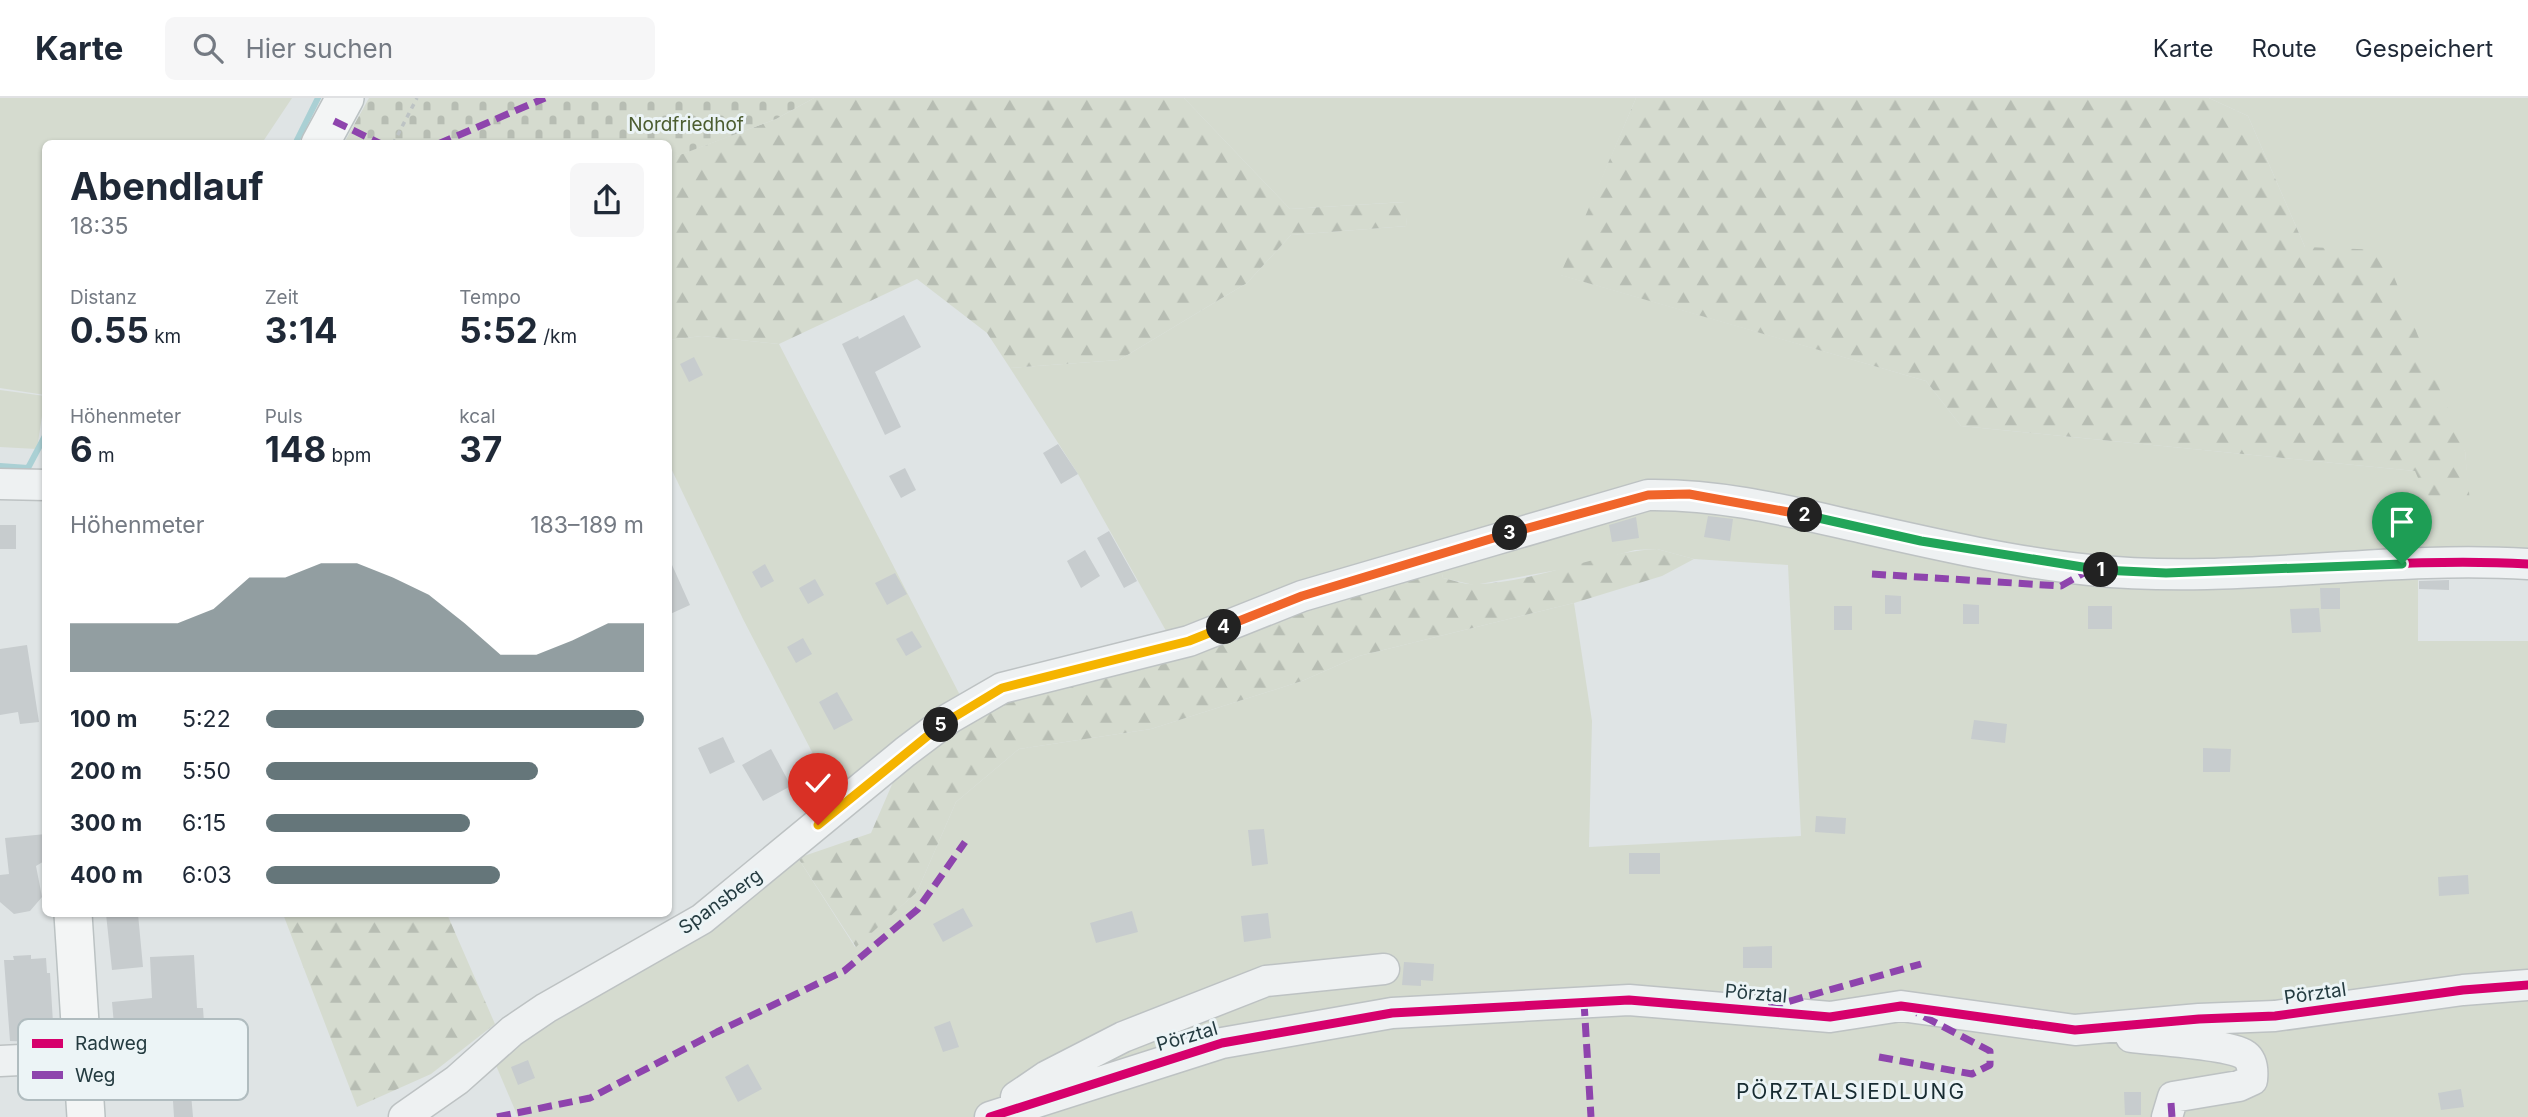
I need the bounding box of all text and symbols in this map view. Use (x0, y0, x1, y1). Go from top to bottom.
search box (165, 17, 655, 80)
text: Karte (35, 28, 123, 68)
icon: search (189, 29, 227, 67)
text: Hier suchen (245, 33, 393, 64)
text: Karte (2153, 34, 2213, 63)
text: Route (2251, 34, 2317, 63)
text: Gespeichert (2355, 34, 2493, 63)
park label: Nordfriedhof (628, 113, 744, 136)
text: Abendlauf (70, 163, 264, 209)
button: share (570, 163, 644, 237)
text: 18:35 (70, 212, 128, 240)
text: Distanz (70, 286, 137, 309)
text: Zeit (265, 286, 299, 309)
text: Tempo (459, 286, 521, 309)
text: 0.55 (70, 309, 149, 351)
text: 3:14 (265, 309, 338, 351)
text: 5:52 (459, 309, 538, 351)
text: km (149, 325, 181, 348)
text: /km (538, 325, 577, 348)
text: Höhenmeter (70, 405, 181, 428)
text: Puls (265, 405, 303, 428)
text: kcal (459, 405, 496, 428)
text: 6 (70, 428, 93, 470)
text: 148 (265, 428, 326, 470)
text: 37 (459, 428, 502, 470)
text: m (93, 444, 115, 467)
text: bpm (326, 444, 371, 467)
pin (2372, 492, 2432, 564)
pin: 2 (1787, 498, 1822, 532)
text: 2 (1799, 503, 1810, 526)
icon: arrive (2383, 503, 2421, 541)
text: Höhenmeter (70, 511, 204, 539)
text: 183–189 m (530, 511, 644, 539)
pin: 3 (1492, 516, 1528, 550)
text: 3 (1503, 521, 1516, 544)
pin: 1 (2084, 552, 2118, 588)
text: 1 (2096, 558, 2105, 581)
pin: 4 (1206, 610, 1242, 644)
text: 4 (1217, 615, 1230, 638)
text: 100 m (70, 705, 137, 733)
text: 5:22 (182, 705, 231, 733)
pin: 5 (923, 708, 958, 742)
text: 5 (934, 713, 947, 736)
pin (788, 753, 848, 825)
text: 200 m (70, 757, 142, 785)
text: 5:50 (182, 757, 231, 785)
icon: check (799, 764, 837, 802)
text: 300 m (70, 809, 142, 837)
text: 6:15 (182, 809, 226, 837)
text: 400 m (70, 861, 143, 889)
text: 6:03 (182, 861, 232, 889)
street label: Spansberg (674, 864, 766, 939)
street label: Pörztal (2282, 978, 2348, 1009)
street label: Pörztal (1724, 979, 1788, 1008)
street label: Pörztal (1154, 1017, 1220, 1056)
legend (18, 1019, 248, 1100)
text: Radweg (75, 1032, 147, 1055)
text: Weg (75, 1064, 116, 1087)
district label: PÖRZTALSIEDLUNG (1736, 1079, 1966, 1104)

